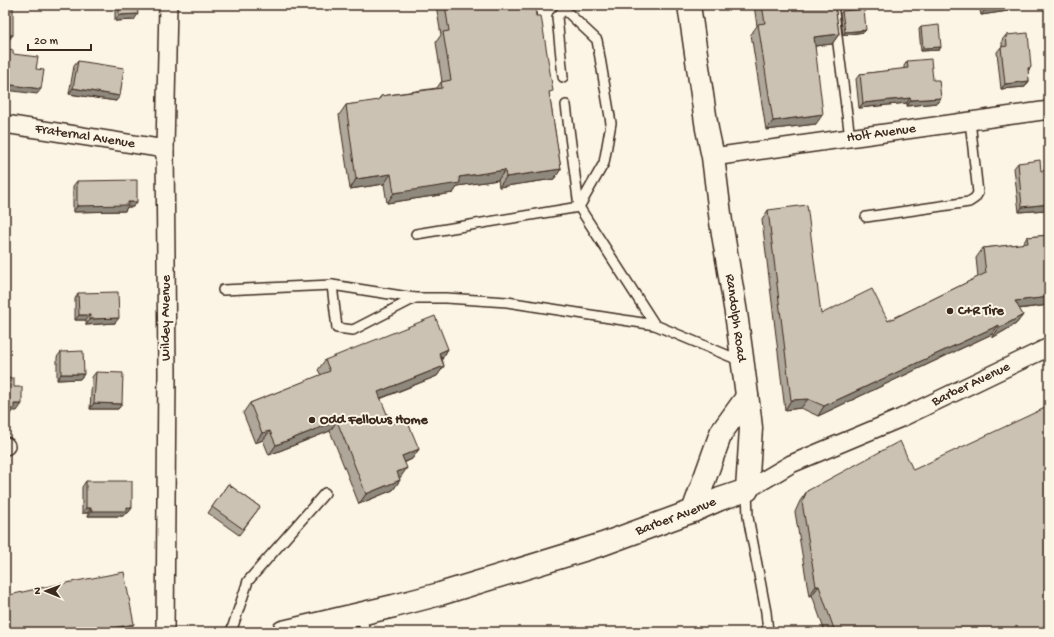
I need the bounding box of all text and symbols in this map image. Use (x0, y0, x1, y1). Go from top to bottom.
scale bar (28, 26, 91, 52)
text: 20 m (34, 35, 59, 49)
street label: Fraternal Avenue (33, 120, 137, 153)
street label: Holt Avenue (846, 120, 918, 147)
street label: Randolph Road (720, 273, 750, 365)
street label: Wildey Avenue (158, 274, 175, 361)
place label: C+R Tire (957, 303, 1004, 320)
marker: C+R Tire (945, 306, 955, 316)
street label: Barber Avenue (928, 358, 1014, 411)
place label: Odd Fellows Home (320, 412, 428, 429)
marker: Odd Fellows Home (307, 415, 317, 425)
street label: Barber Avenue (632, 493, 720, 540)
north arrow (26, 571, 66, 611)
text: N (32, 587, 44, 595)

